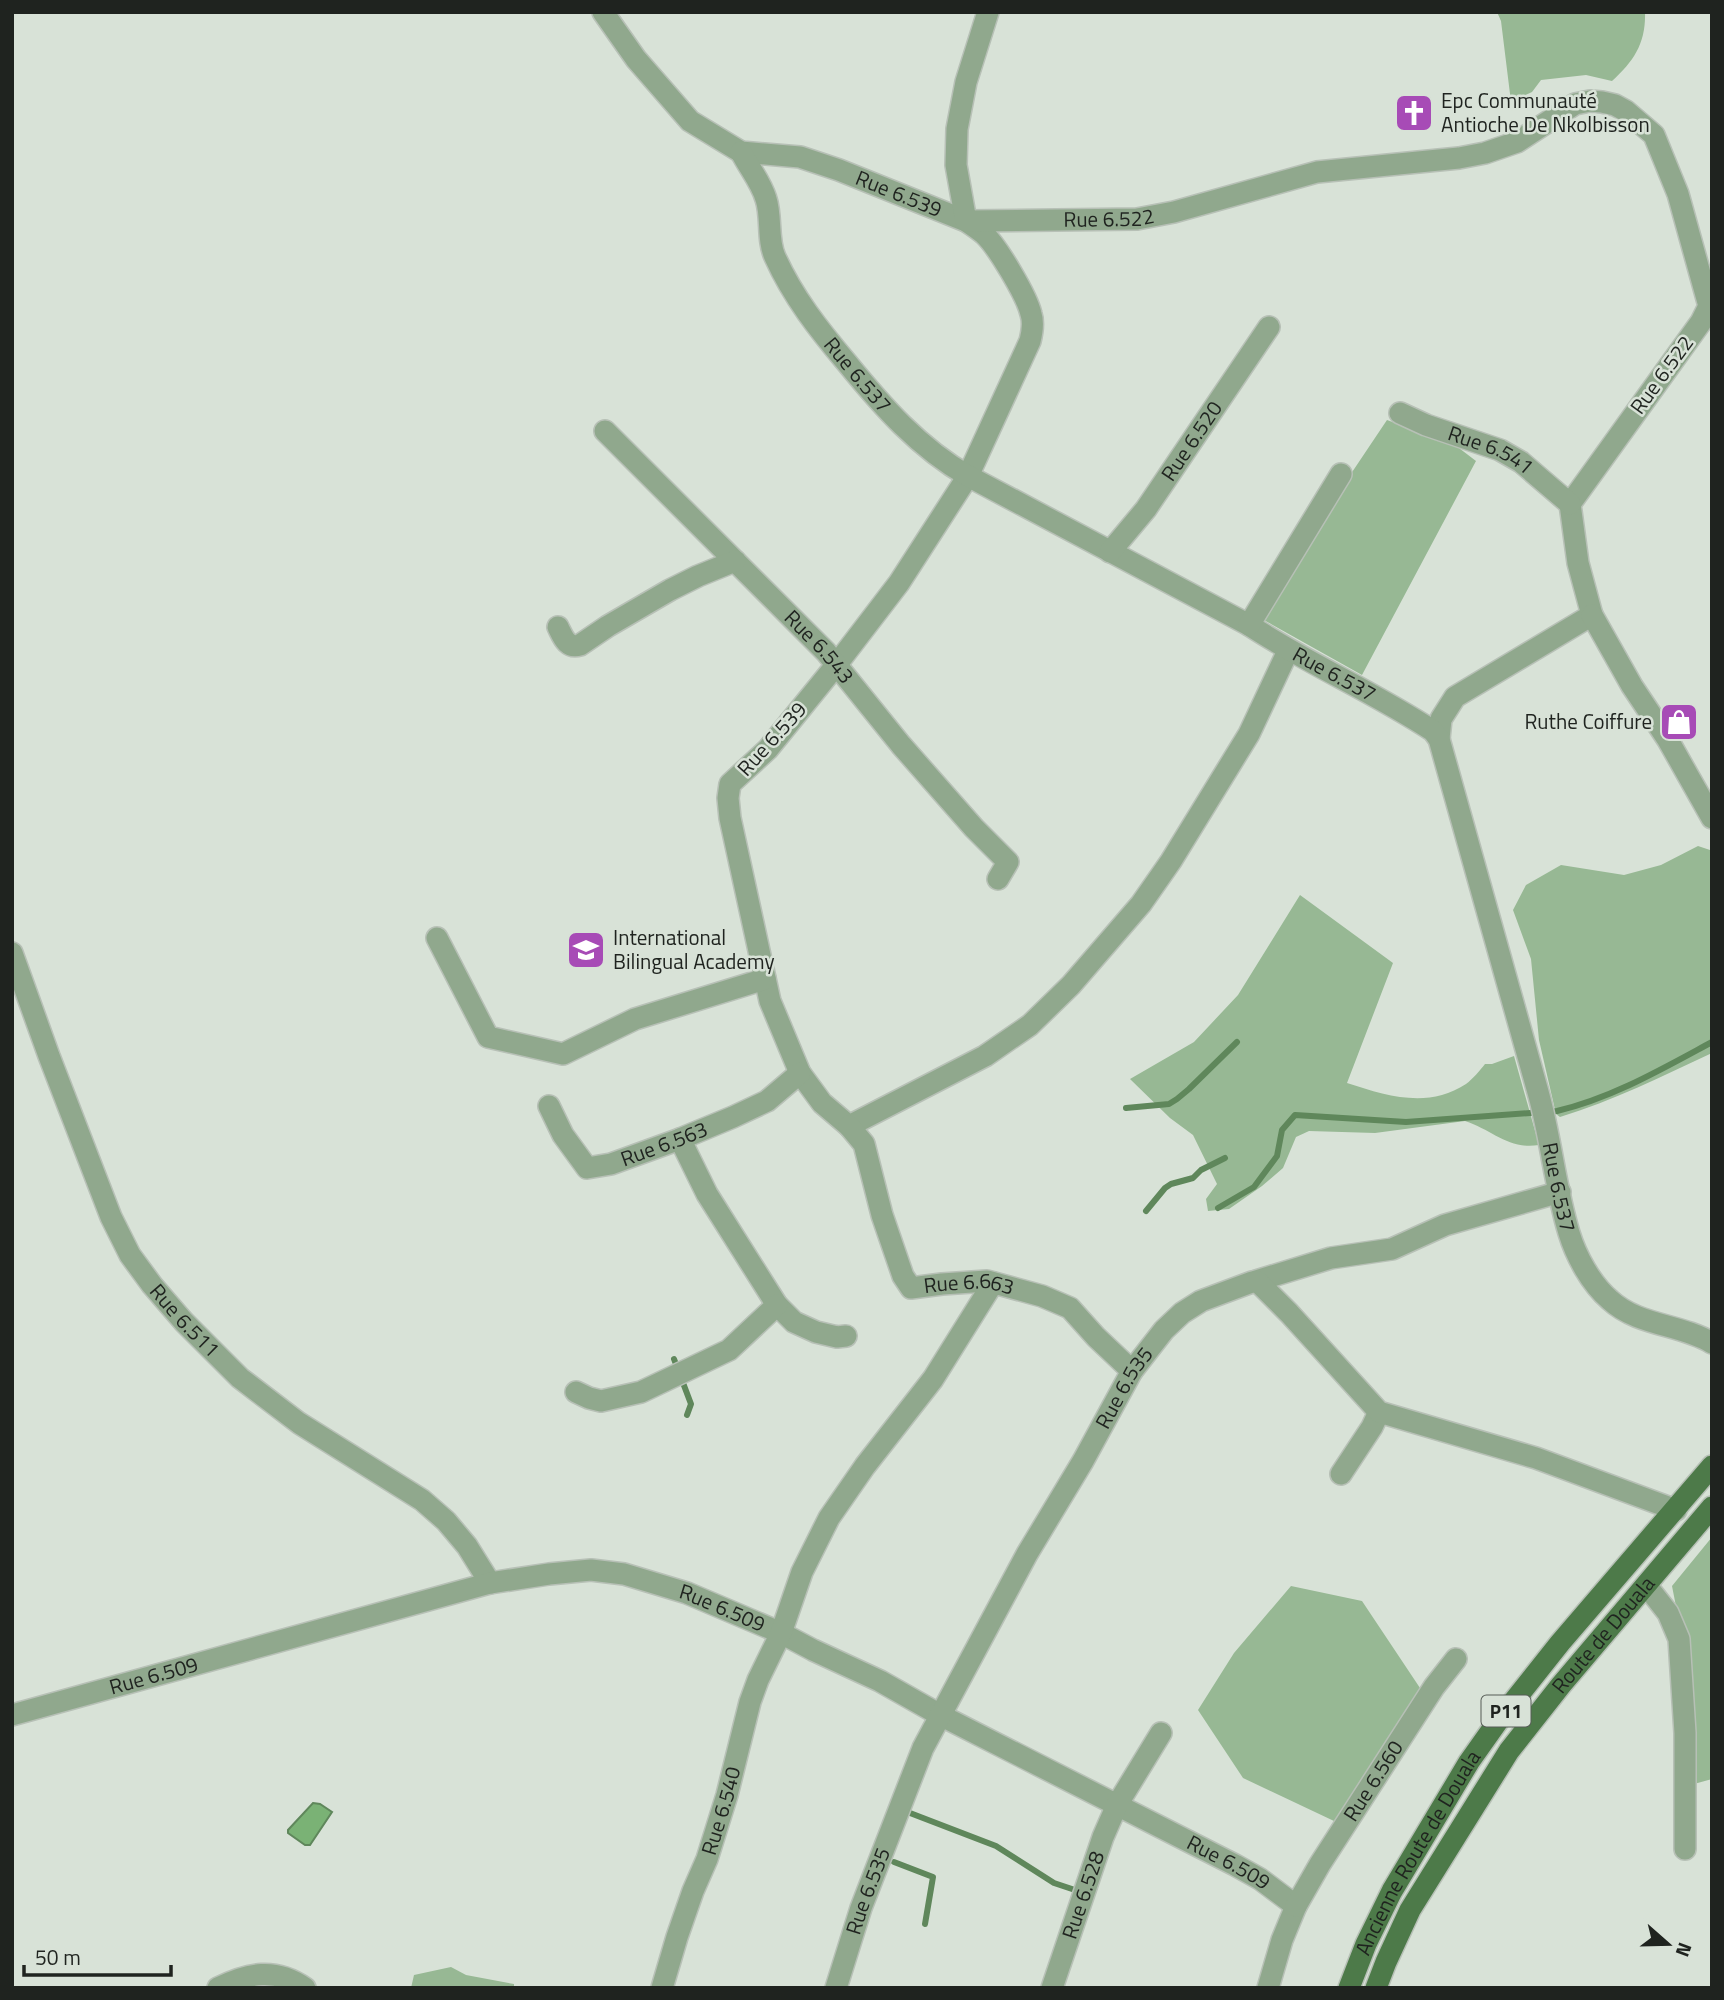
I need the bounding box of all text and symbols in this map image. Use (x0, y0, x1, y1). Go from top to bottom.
place label: Epc Communauté Antioche De Nkolbisson (1441, 84, 1650, 140)
church icon: Epc Communauté Antioche De Nkolbisson (1393, 92, 1435, 134)
street label: Rue 6.539 (851, 161, 947, 225)
street label: Rue 6.522 (1063, 199, 1157, 235)
street label: Rue 6.522 (1622, 328, 1701, 421)
street label: Rue 6.537 (817, 330, 900, 420)
street label: Rue 6.520 (1152, 394, 1230, 487)
street label: Rue 6.541 (1444, 417, 1542, 482)
street label: Rue 6.543 (777, 602, 862, 690)
street label: Rue 6.537 (1287, 638, 1382, 709)
street label: Rue 6.539 (729, 694, 814, 783)
shop icon: Ruthe Coiffure (1658, 701, 1700, 743)
place label: Ruthe Coiffure (1524, 705, 1652, 737)
place label: International Bilingual Academy (613, 921, 775, 977)
school or university icon: International Bilingual Academy (565, 929, 607, 971)
street label: Rue 6.563 (616, 1112, 712, 1174)
street label: Rue 6.537 (1535, 1140, 1585, 1236)
street label: Rue 6.663 (922, 1264, 1018, 1303)
street label: Rue 6.511 (143, 1276, 228, 1364)
street label: Rue 6.535 (1086, 1339, 1160, 1434)
street label: Route de Douala (1543, 1568, 1662, 1700)
street label: Rue 6.509 (676, 1575, 771, 1640)
street label: Rue 6.509 (105, 1647, 201, 1702)
road number: P11 (1482, 1695, 1530, 1726)
street label: Rue 6.560 (1335, 1734, 1411, 1827)
street label: Ancienne Route de Douala (1346, 1743, 1488, 1960)
street label: Rue 6.540 (692, 1763, 748, 1859)
street label: Rue 6.509 (1182, 1826, 1278, 1897)
street label: Rue 6.535 (837, 1843, 898, 1938)
street label: Rue 6.528 (1053, 1846, 1112, 1943)
north arrow (1633, 1909, 1703, 1979)
scale bar (24, 1934, 172, 1978)
text: N (1669, 1939, 1700, 1961)
text: 50 m (35, 1941, 81, 1973)

